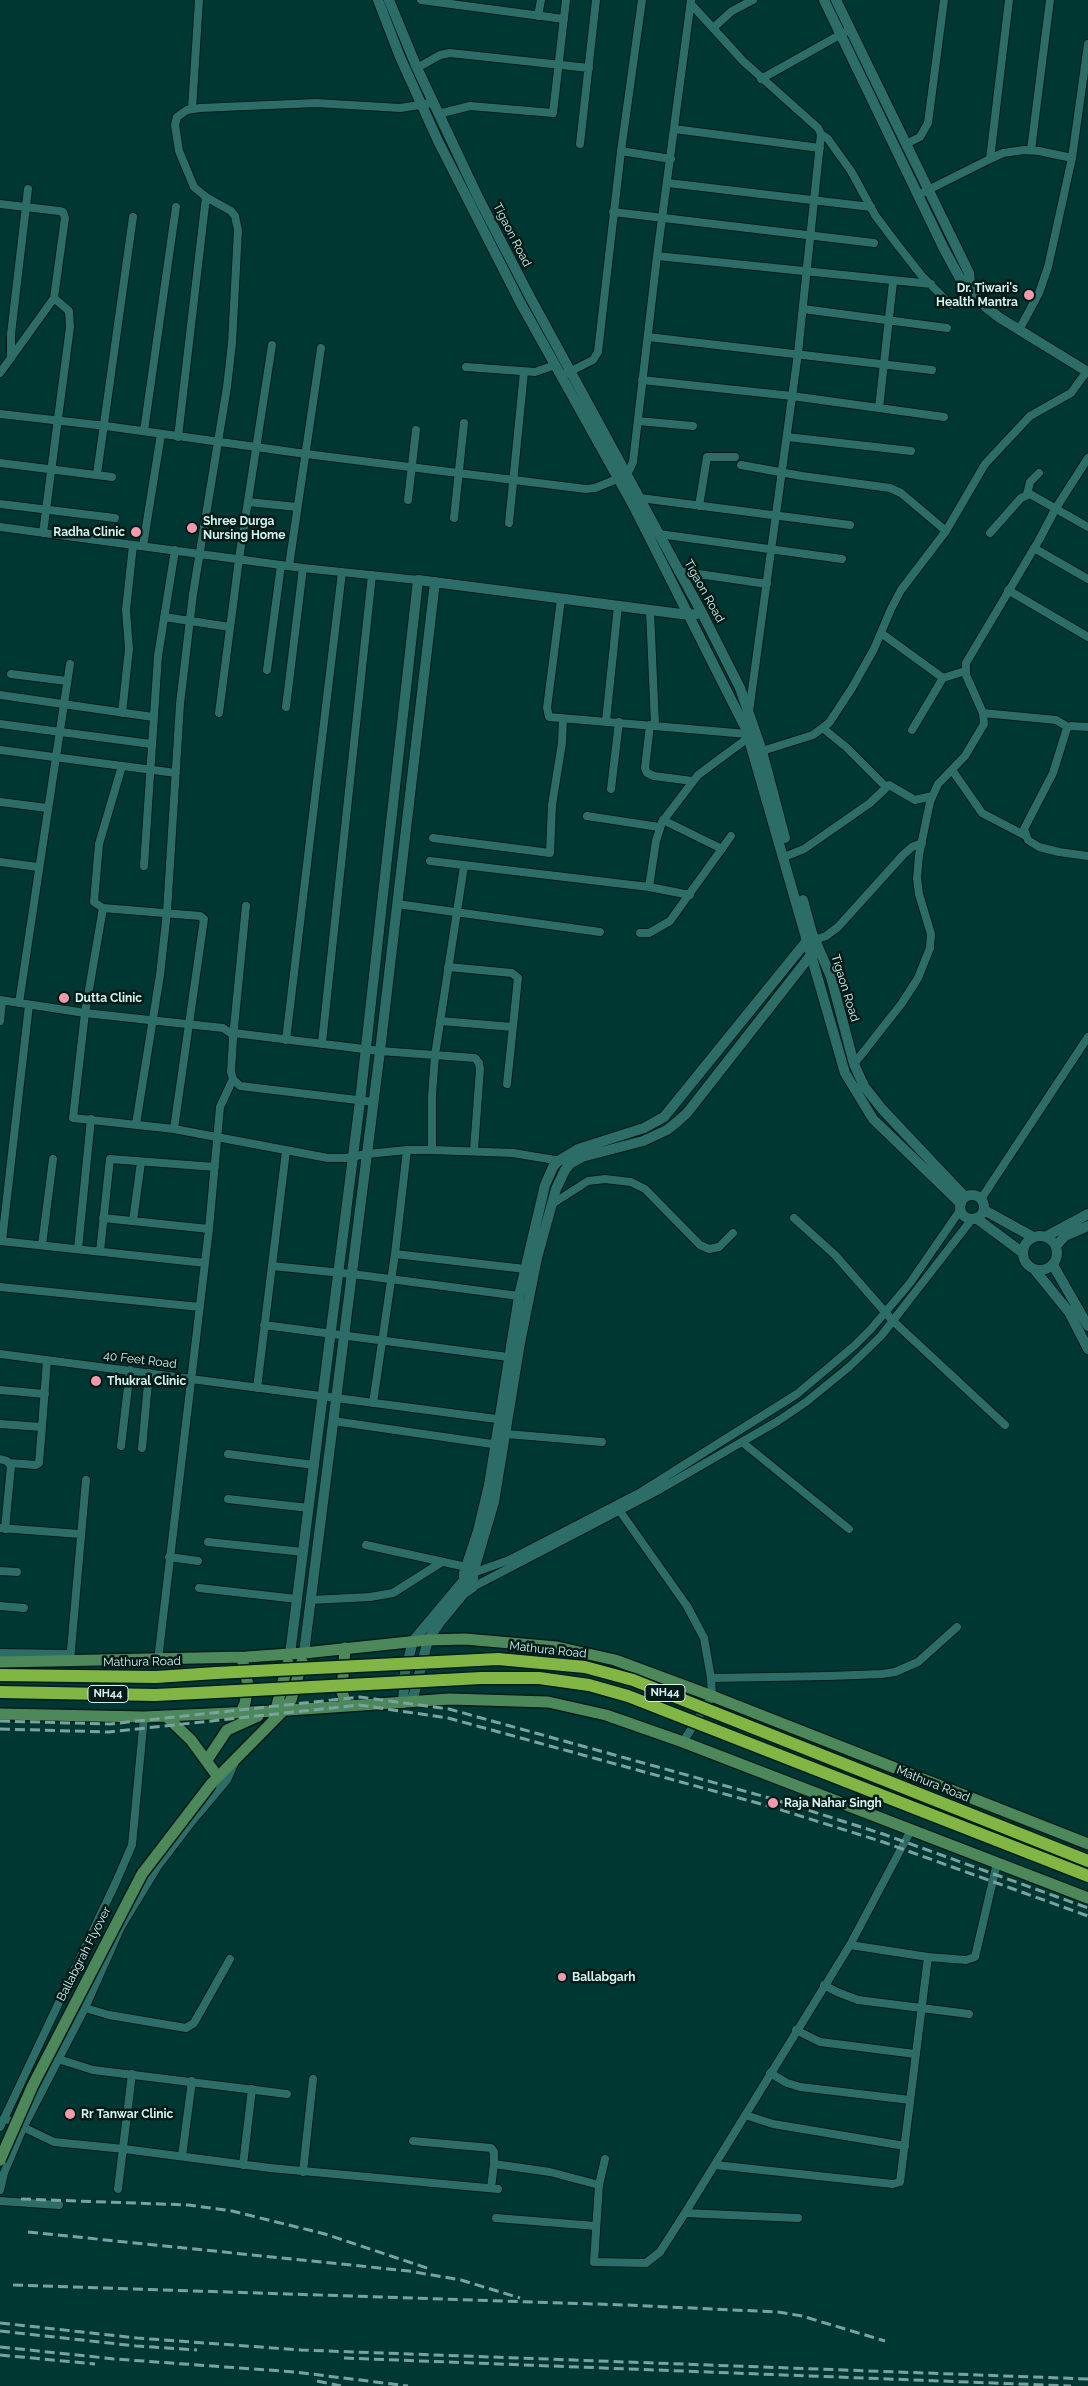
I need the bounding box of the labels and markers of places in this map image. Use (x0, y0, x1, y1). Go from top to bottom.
place label: Dr. Tiwari's Health Mantra (936, 281, 1018, 309)
marker: Dr. Tiwari's Health Mantra (1022, 288, 1036, 302)
place label: Shree Durga Nursing Home (203, 514, 285, 542)
marker: Shree Durga Nursing Home (185, 521, 199, 535)
place label: Radha Clinic (53, 525, 125, 539)
marker: Radha Clinic (129, 525, 143, 539)
marker: Dutta Clinic (57, 991, 71, 1005)
place label: Dutta Clinic (75, 991, 142, 1005)
marker: Thukral Clinic (89, 1374, 103, 1388)
place label: Thukral Clinic (107, 1374, 186, 1388)
marker: Raja Nahar Singh (766, 1796, 780, 1810)
place label: Raja Nahar Singh (784, 1796, 882, 1810)
place label: Ballabgarh (572, 1970, 636, 1984)
marker: Ballabgarh (556, 1971, 568, 1983)
marker: Rr Tanwar Clinic (63, 2107, 77, 2121)
place label: Rr Tanwar Clinic (81, 2107, 173, 2121)

